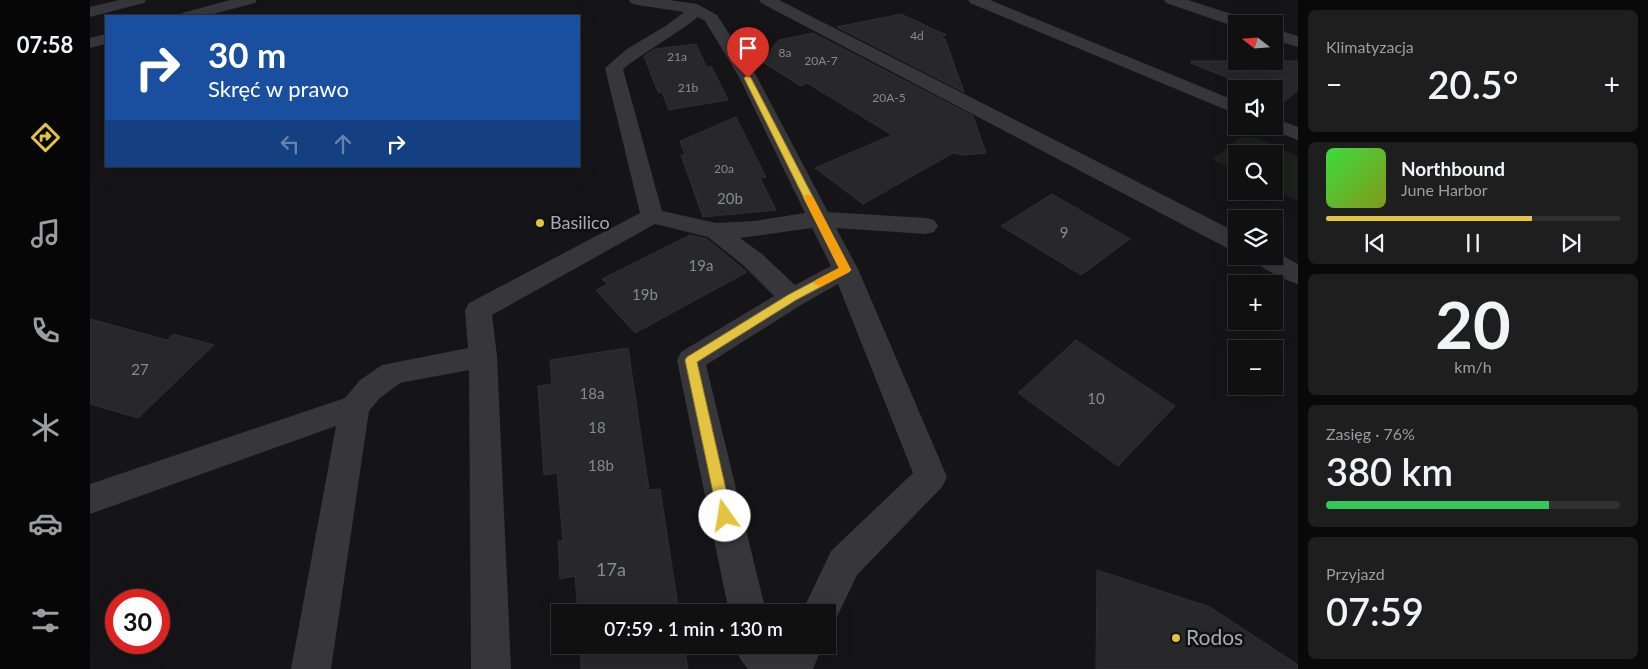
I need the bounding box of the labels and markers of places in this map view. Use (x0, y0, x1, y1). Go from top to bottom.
pin (727, 27, 769, 78)
place label: Basilico (550, 211, 610, 233)
marker: Basilico (534, 217, 546, 229)
place label: Rodos (1186, 624, 1243, 649)
marker: Rodos (1170, 632, 1182, 644)

